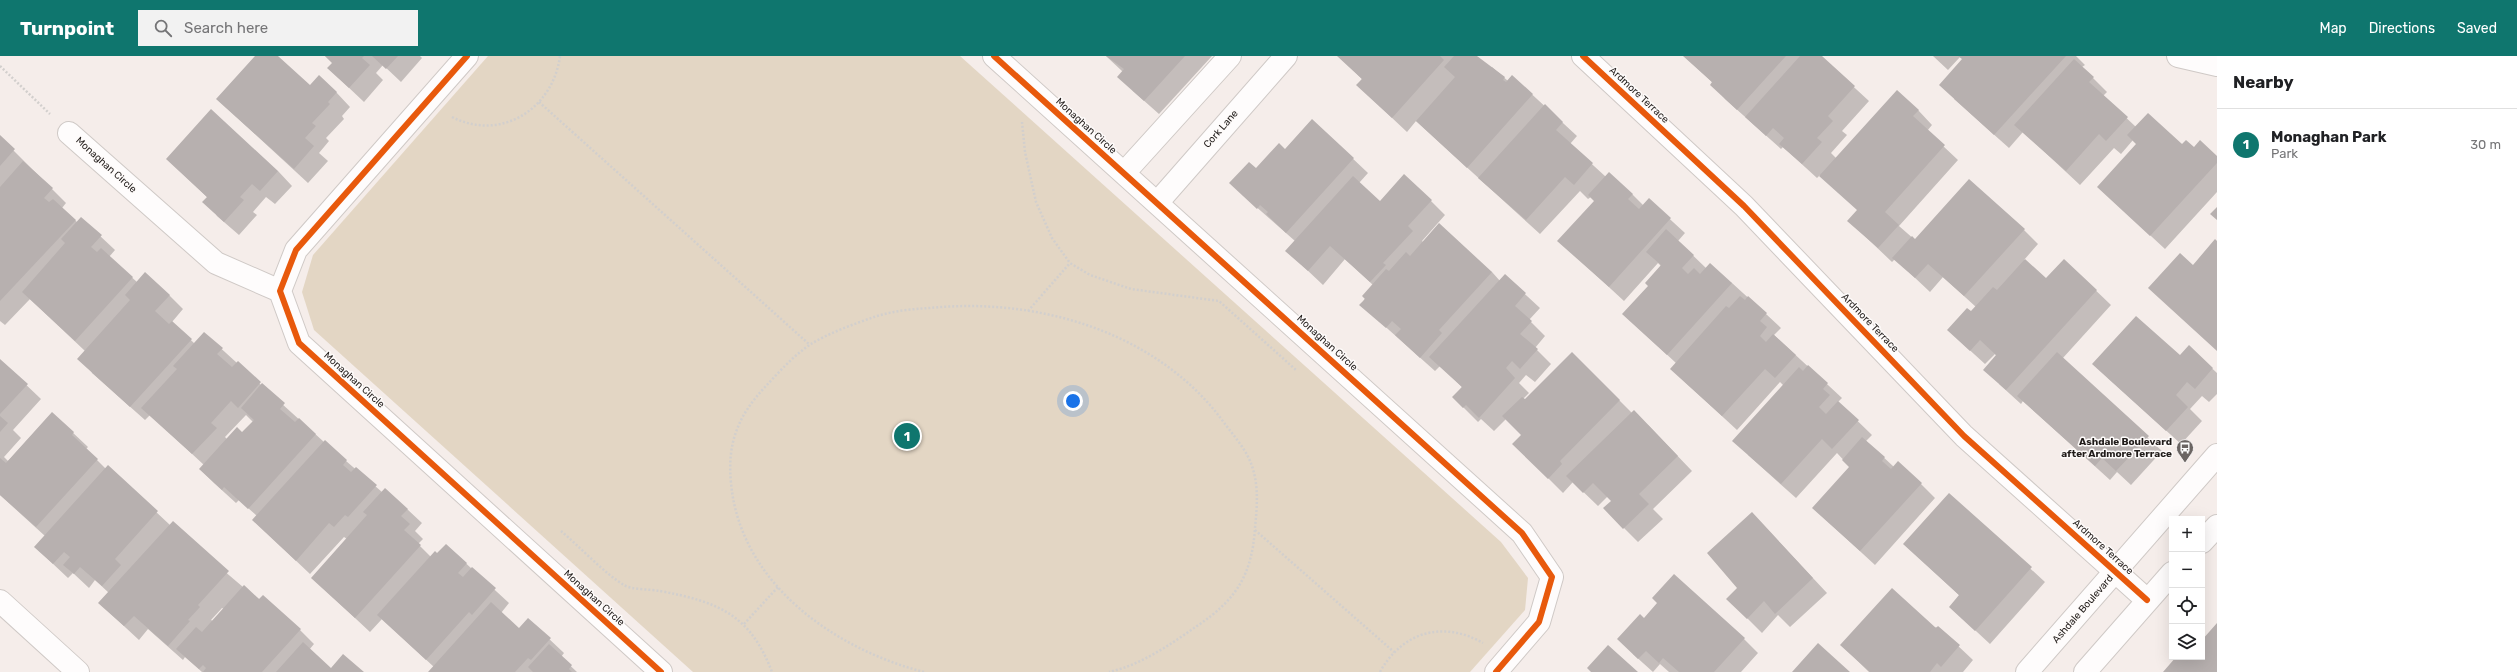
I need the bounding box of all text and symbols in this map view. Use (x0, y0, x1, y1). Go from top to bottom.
search box (138, 10, 418, 46)
text: Turnpoint (20, 17, 114, 40)
icon: search (152, 17, 174, 39)
text: Search here (184, 19, 268, 37)
text: Map (2320, 20, 2347, 37)
text: Directions (2369, 20, 2435, 37)
text: Saved (2457, 20, 2497, 37)
street label: Ardmore Terrace (1607, 64, 1672, 126)
text: Nearby (2233, 72, 2294, 92)
street label: Monaghan Circle (1053, 96, 1119, 157)
street label: Cork Lane (1201, 107, 1241, 150)
text: Monaghan Park (2271, 128, 2386, 146)
street label: Monaghan Circle (73, 135, 139, 196)
text: 1 (2243, 137, 2249, 152)
text: 30 m (2470, 137, 2501, 152)
text: Park (2271, 146, 2298, 161)
street label: Ardmore Terrace (1839, 291, 1901, 355)
street label: Monaghan Circle (1294, 313, 1360, 374)
street label: Monaghan Circle (321, 350, 387, 411)
your location (1063, 391, 1083, 411)
pin: 1 (894, 421, 920, 451)
place label: Ashdale Boulevard after Ardmore Terrace (2061, 436, 2172, 460)
bus stop icon: Ashdale Boulevard after Ardmore Terrace (2175, 438, 2195, 463)
map controls (2169, 516, 2205, 660)
button: + (2169, 516, 2205, 552)
street label: Ardmore Terrace (2070, 517, 2136, 578)
button: − (2169, 552, 2205, 588)
street label: Monaghan Circle (561, 568, 627, 629)
street label: Ashdale Boulevard (2050, 572, 2116, 646)
button: locate (2169, 588, 2205, 624)
button: layers (2169, 624, 2205, 660)

